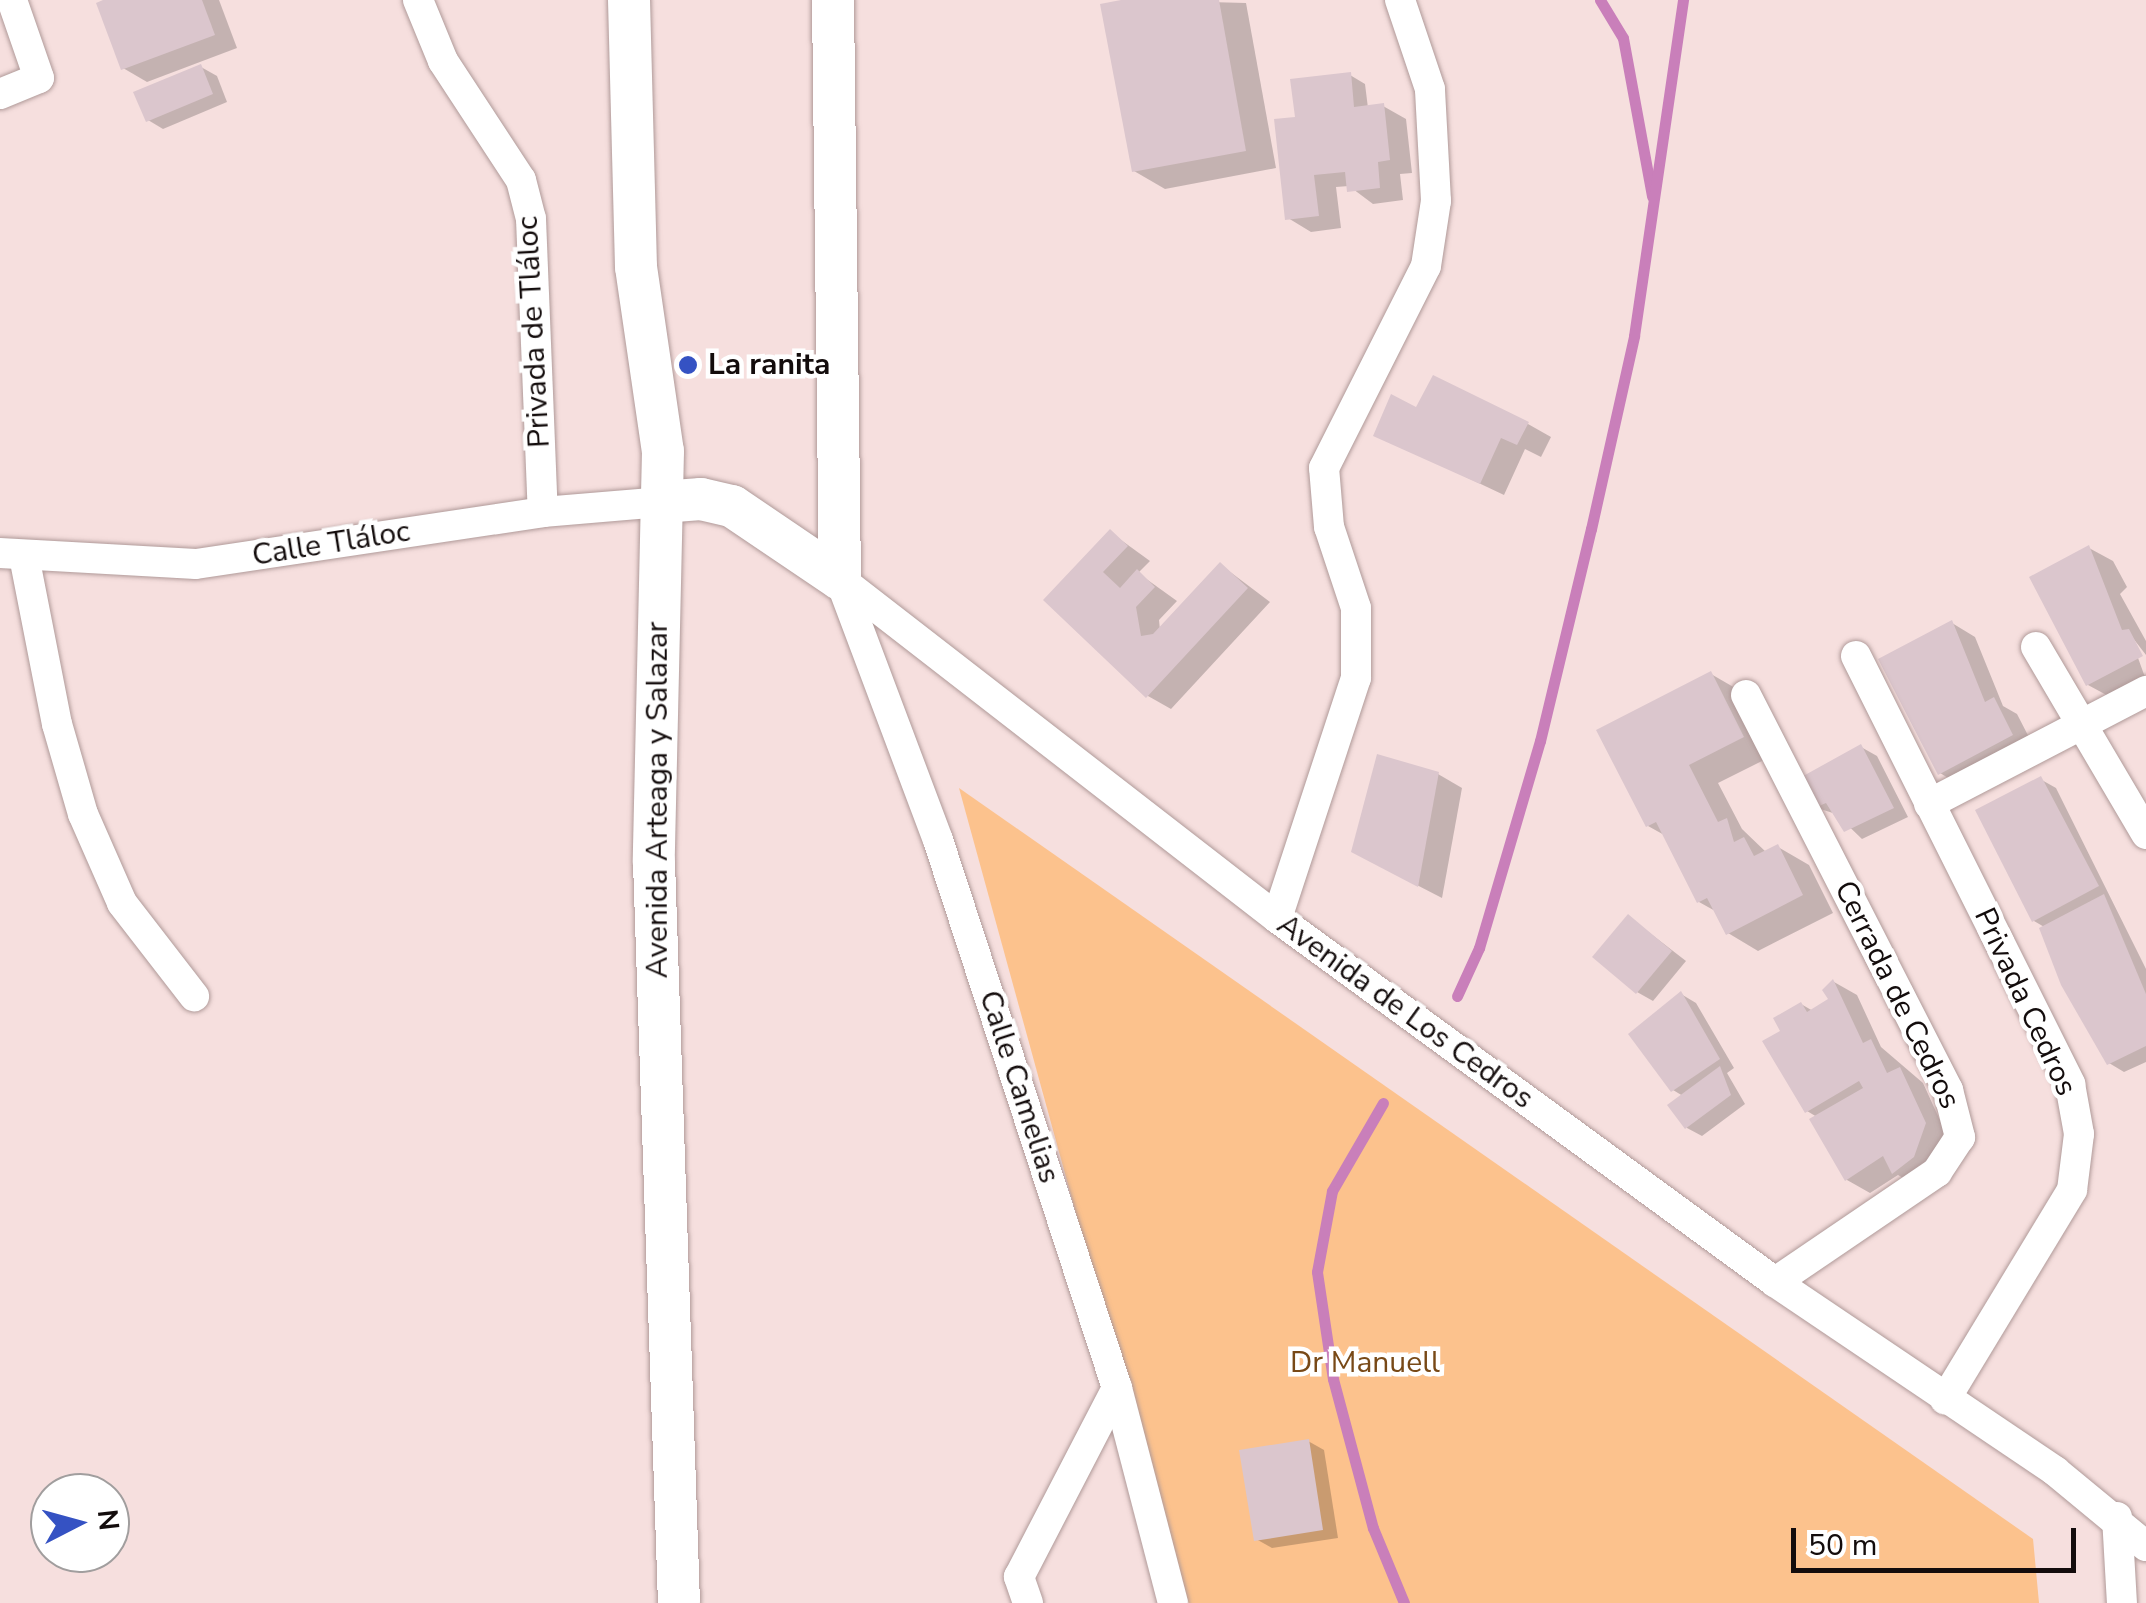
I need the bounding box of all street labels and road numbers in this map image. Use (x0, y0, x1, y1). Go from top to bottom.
street label: Privada de Tláloc (510, 215, 558, 449)
street label: Calle Tláloc (250, 514, 412, 574)
street label: Avenida Arteaga y Salazar (640, 622, 676, 978)
street label: Cerrada de Cedros (1826, 875, 1968, 1115)
street label: Privada Cedros (1966, 902, 2084, 1102)
street label: Avenida de Los Cedros (1270, 907, 1540, 1117)
street label: Calle Camelias (971, 986, 1067, 1188)

